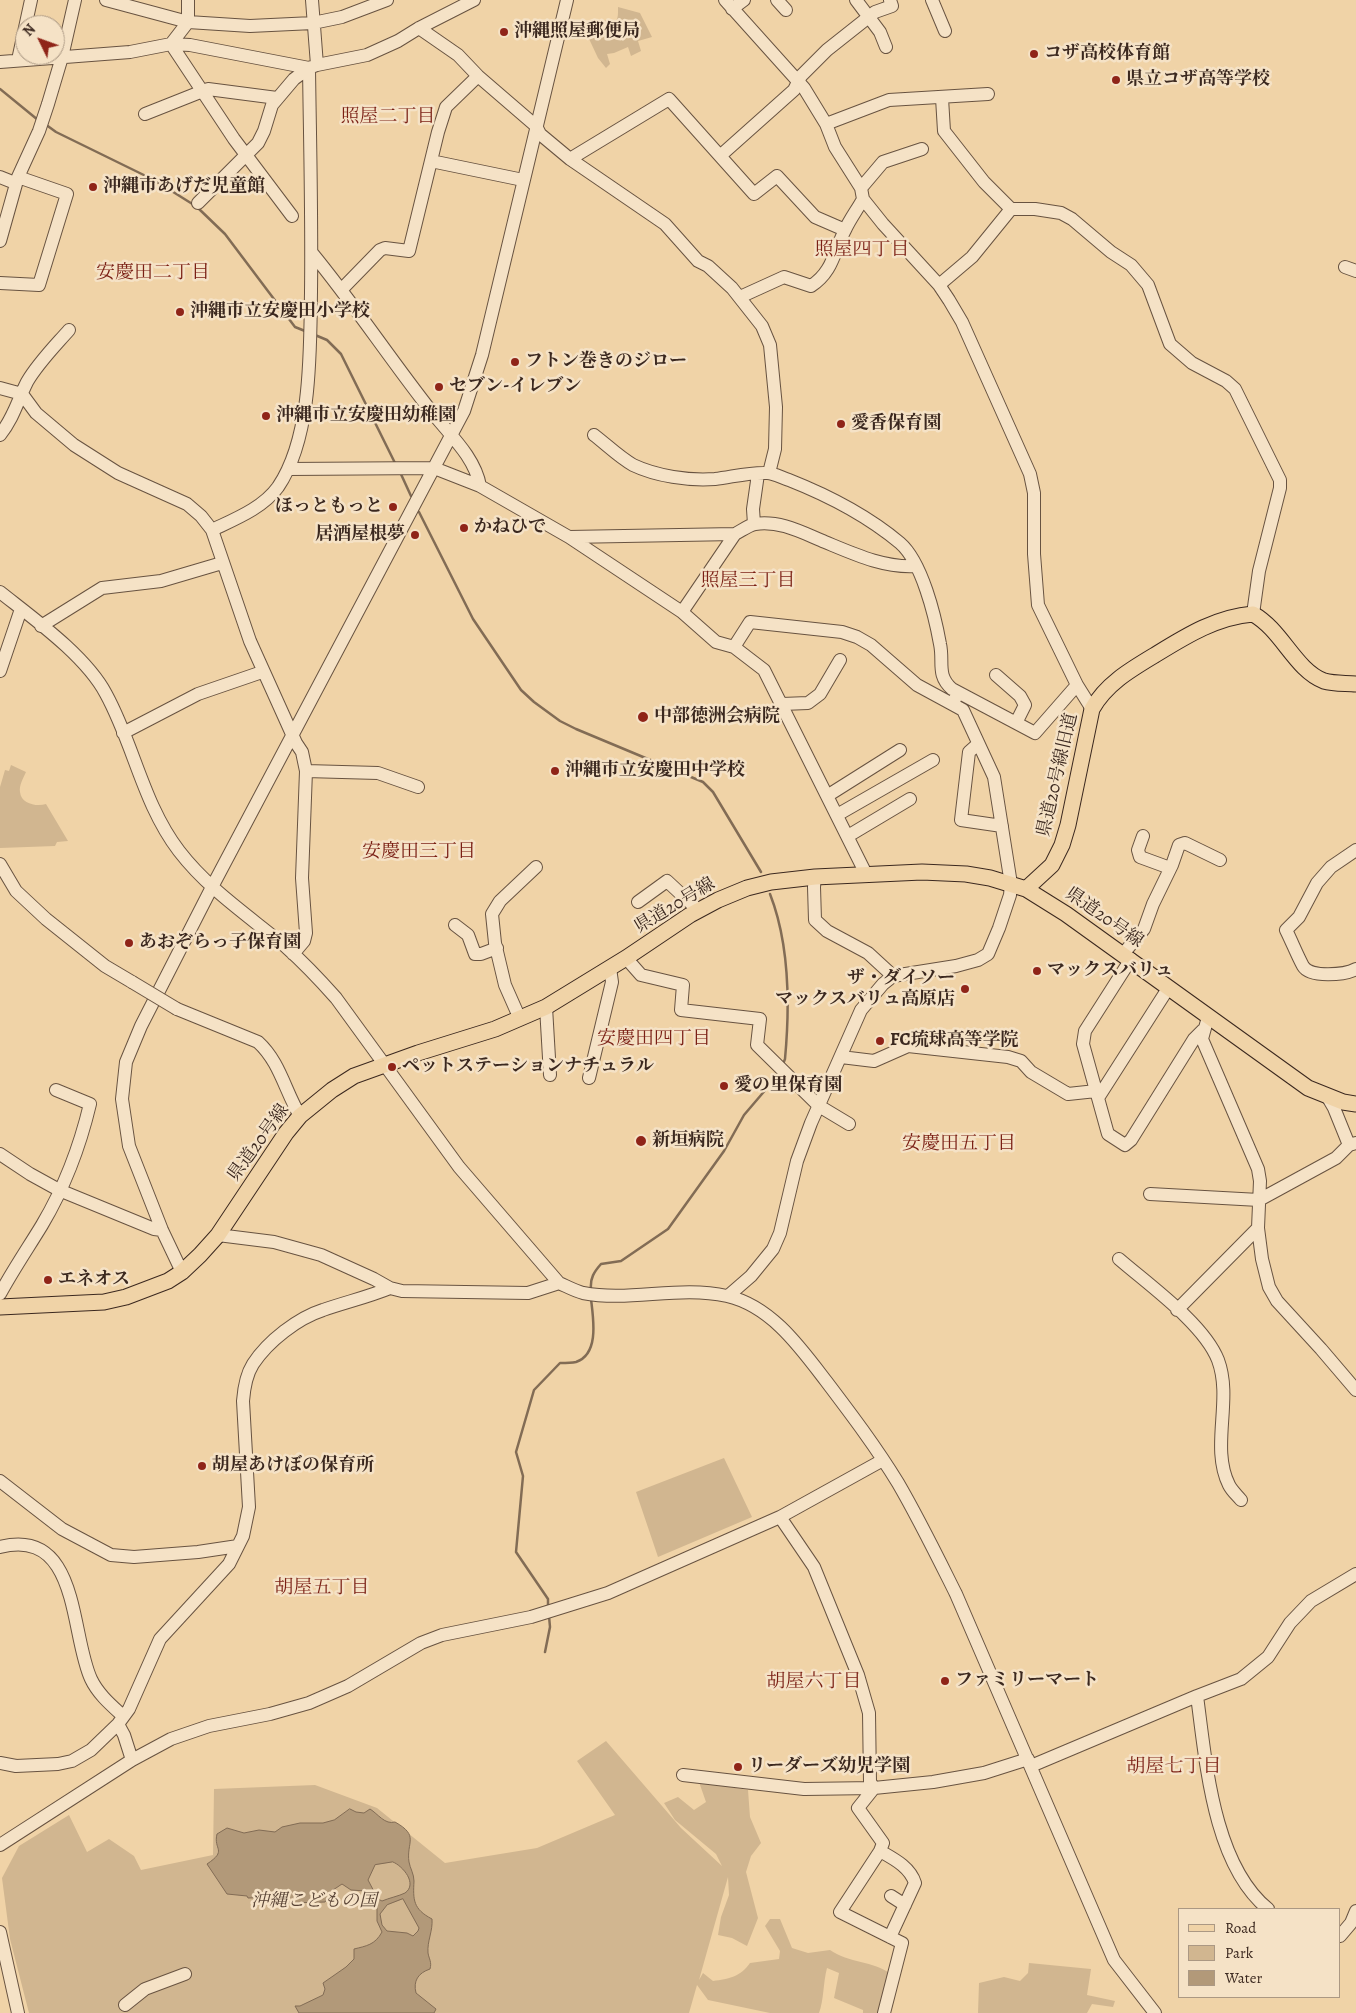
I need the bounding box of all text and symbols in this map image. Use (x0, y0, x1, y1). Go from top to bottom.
north arrow (15, 15, 65, 65)
text: N (19, 20, 40, 40)
place label: 沖縄照屋郵便局 (514, 21, 640, 43)
marker: 沖縄照屋郵便局 (498, 26, 510, 38)
place label: コザ高校体育館 (1044, 43, 1170, 65)
marker: コザ高校体育館 (1028, 48, 1040, 60)
place label: 県立コザ高等学校 (1126, 69, 1270, 91)
marker: 県立コザ高等学校 (1110, 74, 1122, 86)
district label: 照屋二丁目 (341, 106, 435, 128)
place label: 沖縄市あげだ児童館 (103, 176, 265, 198)
marker: 沖縄市あげだ児童館 (87, 181, 99, 193)
district label: 照屋四丁目 (815, 239, 909, 261)
district label: 安慶田二丁目 (96, 262, 210, 284)
place label: 沖縄市立安慶田小学校 (190, 301, 370, 323)
marker: 沖縄市立安慶田小学校 (174, 306, 186, 318)
place label: フトン巻きのジロー (525, 351, 687, 373)
marker: フトン巻きのジロー (509, 356, 521, 368)
place label: セブン-イレブン (449, 376, 581, 398)
marker: セブン-イレブン (433, 381, 445, 393)
place label: 沖縄市立安慶田幼稚園 (276, 405, 456, 427)
marker: 沖縄市立安慶田幼稚園 (260, 410, 272, 422)
place label: 愛香保育園 (851, 413, 941, 435)
marker: 愛香保育園 (835, 418, 847, 430)
place label: ほっともっと (275, 496, 383, 518)
marker: ほっともっと (387, 501, 399, 513)
place label: かねひで (474, 517, 546, 539)
marker: かねひで (458, 522, 470, 534)
place label: 居酒屋根夢 (315, 524, 405, 546)
marker: 居酒屋根夢 (409, 529, 421, 541)
district label: 照屋三丁目 (701, 570, 795, 592)
place label: 中部徳洲会病院 (654, 706, 780, 728)
marker: 中部徳洲会病院 (636, 710, 650, 724)
street label: 県道20号線旧道 (1033, 711, 1083, 839)
place label: 沖縄市立安慶田中学校 (565, 760, 745, 782)
marker: 沖縄市立安慶田中学校 (549, 765, 561, 777)
district label: 安慶田三丁目 (362, 841, 476, 863)
street label: 県道20号線 (631, 874, 719, 938)
street label: 県道20号線 (1061, 883, 1147, 953)
place label: あおぞらっ子保育園 (139, 932, 301, 954)
marker: あおぞらっ子保育園 (123, 937, 135, 949)
place label: マックスバリュ (1047, 960, 1173, 982)
marker: マックスバリュ (1031, 965, 1043, 977)
place label: ザ・ダイソー マックスバリュ高原店 (775, 968, 955, 1011)
marker: ザ・ダイソー マックスバリュ高原店 (959, 983, 971, 995)
district label: 安慶田四丁目 (597, 1028, 711, 1050)
place label: FC琉球高等学院 (890, 1030, 1018, 1052)
marker: FC琉球高等学院 (874, 1035, 886, 1047)
place label: ペットステーションナチュラル (402, 1056, 654, 1078)
marker: ペットステーションナチュラル (386, 1061, 398, 1073)
place label: 愛の里保育園 (734, 1075, 842, 1097)
marker: 愛の里保育園 (718, 1080, 730, 1092)
street label: 県道20号線 (224, 1100, 294, 1186)
place label: 新垣病院 (652, 1130, 724, 1152)
district label: 安慶田五丁目 (902, 1133, 1016, 1155)
marker: 新垣病院 (634, 1134, 648, 1148)
place label: エネオス (58, 1269, 130, 1291)
marker: エネオス (42, 1274, 54, 1286)
place label: 胡屋あけぼの保育所 (212, 1455, 374, 1477)
marker: 胡屋あけぼの保育所 (196, 1460, 208, 1472)
district label: 胡屋五丁目 (275, 1577, 369, 1599)
place label: ファミリーマート (955, 1670, 1099, 1692)
district label: 胡屋六丁目 (767, 1671, 861, 1693)
marker: ファミリーマート (939, 1675, 951, 1687)
place label: リーダーズ幼児学園 (748, 1756, 910, 1778)
district label: 胡屋七丁目 (1127, 1756, 1221, 1778)
marker: リーダーズ幼児学園 (732, 1761, 744, 1773)
park label: 沖縄こどもの国 (251, 1891, 377, 1913)
legend (1178, 1908, 1341, 1998)
text: Road (1225, 1918, 1256, 1938)
text: Park (1225, 1943, 1253, 1963)
text: Water (1225, 1968, 1262, 1988)

